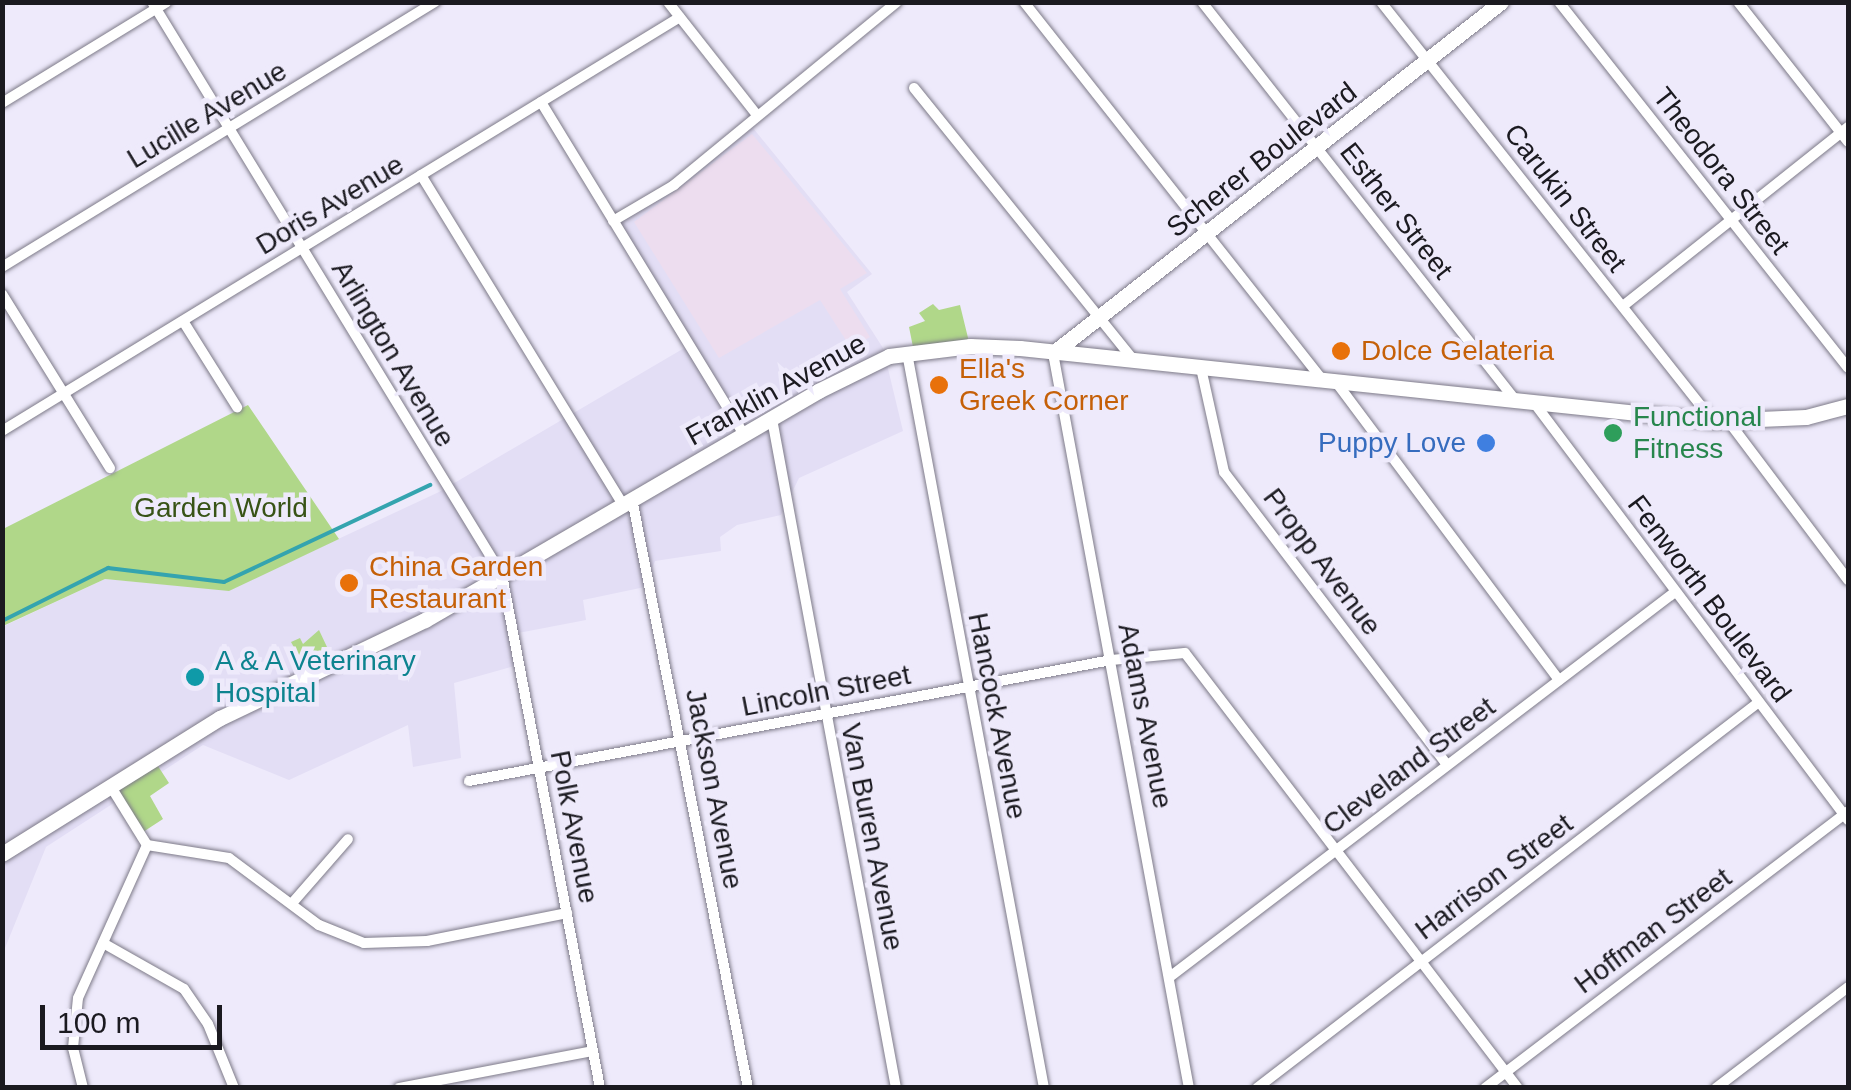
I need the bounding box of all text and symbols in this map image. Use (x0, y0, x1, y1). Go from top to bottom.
street label: Lucille Avenue (121, 54, 293, 176)
street label: Scherer Boulevard (1160, 75, 1364, 245)
street label: Theodora Street (1645, 81, 1797, 261)
street label: Carukin Street (1497, 117, 1633, 279)
street label: Esther Street (1332, 136, 1460, 286)
street label: Doris Avenue (250, 147, 410, 263)
street label: Arlington Avenue (324, 254, 462, 454)
street label: Franklin Avenue (680, 326, 872, 454)
place label: Dolce Gelateria (1361, 334, 1554, 368)
marker: Dolce Gelateria (1330, 340, 1352, 362)
place label: Ella's Greek Corner (959, 352, 1129, 418)
marker: Ella's Greek Corner (928, 374, 950, 396)
place label: Functional Fitness (1633, 400, 1762, 466)
marker: Functional Fitness (1602, 422, 1624, 444)
place label: Puppy Love (1318, 426, 1466, 460)
marker: Puppy Love (1475, 432, 1497, 454)
street label: Propp Avenue (1255, 481, 1389, 643)
street label: Fenworth Boulevard (1620, 489, 1798, 709)
park label: Garden World (134, 491, 308, 525)
place label: China Garden Restaurant (369, 550, 543, 616)
marker: China Garden Restaurant (338, 572, 360, 594)
street label: Hancock Avenue (960, 609, 1034, 823)
street label: Adams Avenue (1110, 620, 1180, 812)
place label: A & A Veterinary Hospital (215, 644, 420, 710)
street label: Lincoln Street (739, 658, 913, 724)
marker: A & A Veterinary Hospital (184, 666, 206, 688)
street label: Jackson Avenue (678, 685, 750, 893)
street label: Cleveland Street (1316, 690, 1502, 842)
street label: Van Buren Avenue (833, 720, 911, 954)
street label: Polk Avenue (543, 747, 605, 907)
street label: Harrison Street (1409, 807, 1579, 947)
street label: Hoffman Street (1568, 861, 1738, 1001)
scale bar (45, 985, 228, 1047)
text: 100 m (57, 1006, 140, 1039)

